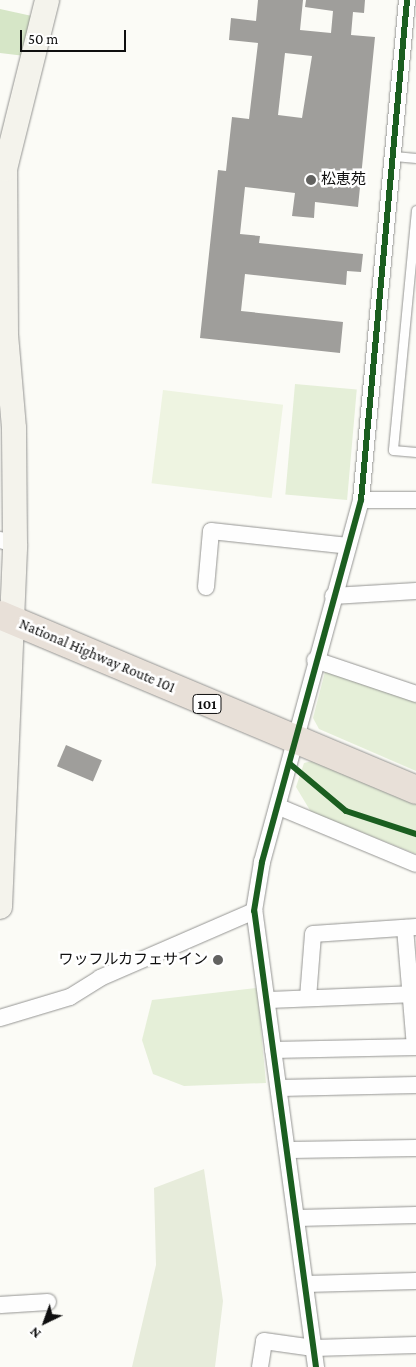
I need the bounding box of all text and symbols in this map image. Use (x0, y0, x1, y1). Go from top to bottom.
scale bar (22, 20, 129, 52)
text: 50 m (28, 31, 58, 47)
place label: 松恵苑 (321, 171, 366, 189)
marker: 松恵苑 (305, 174, 317, 186)
street label: National Highway Route 101 (16, 615, 178, 697)
road number: 101 (192, 692, 222, 716)
place label: ワッフルカフェサイン (58, 951, 208, 969)
marker: ワッフルカフェサイン (212, 954, 224, 966)
north arrow (20, 1297, 70, 1347)
text: N (26, 1324, 44, 1342)

